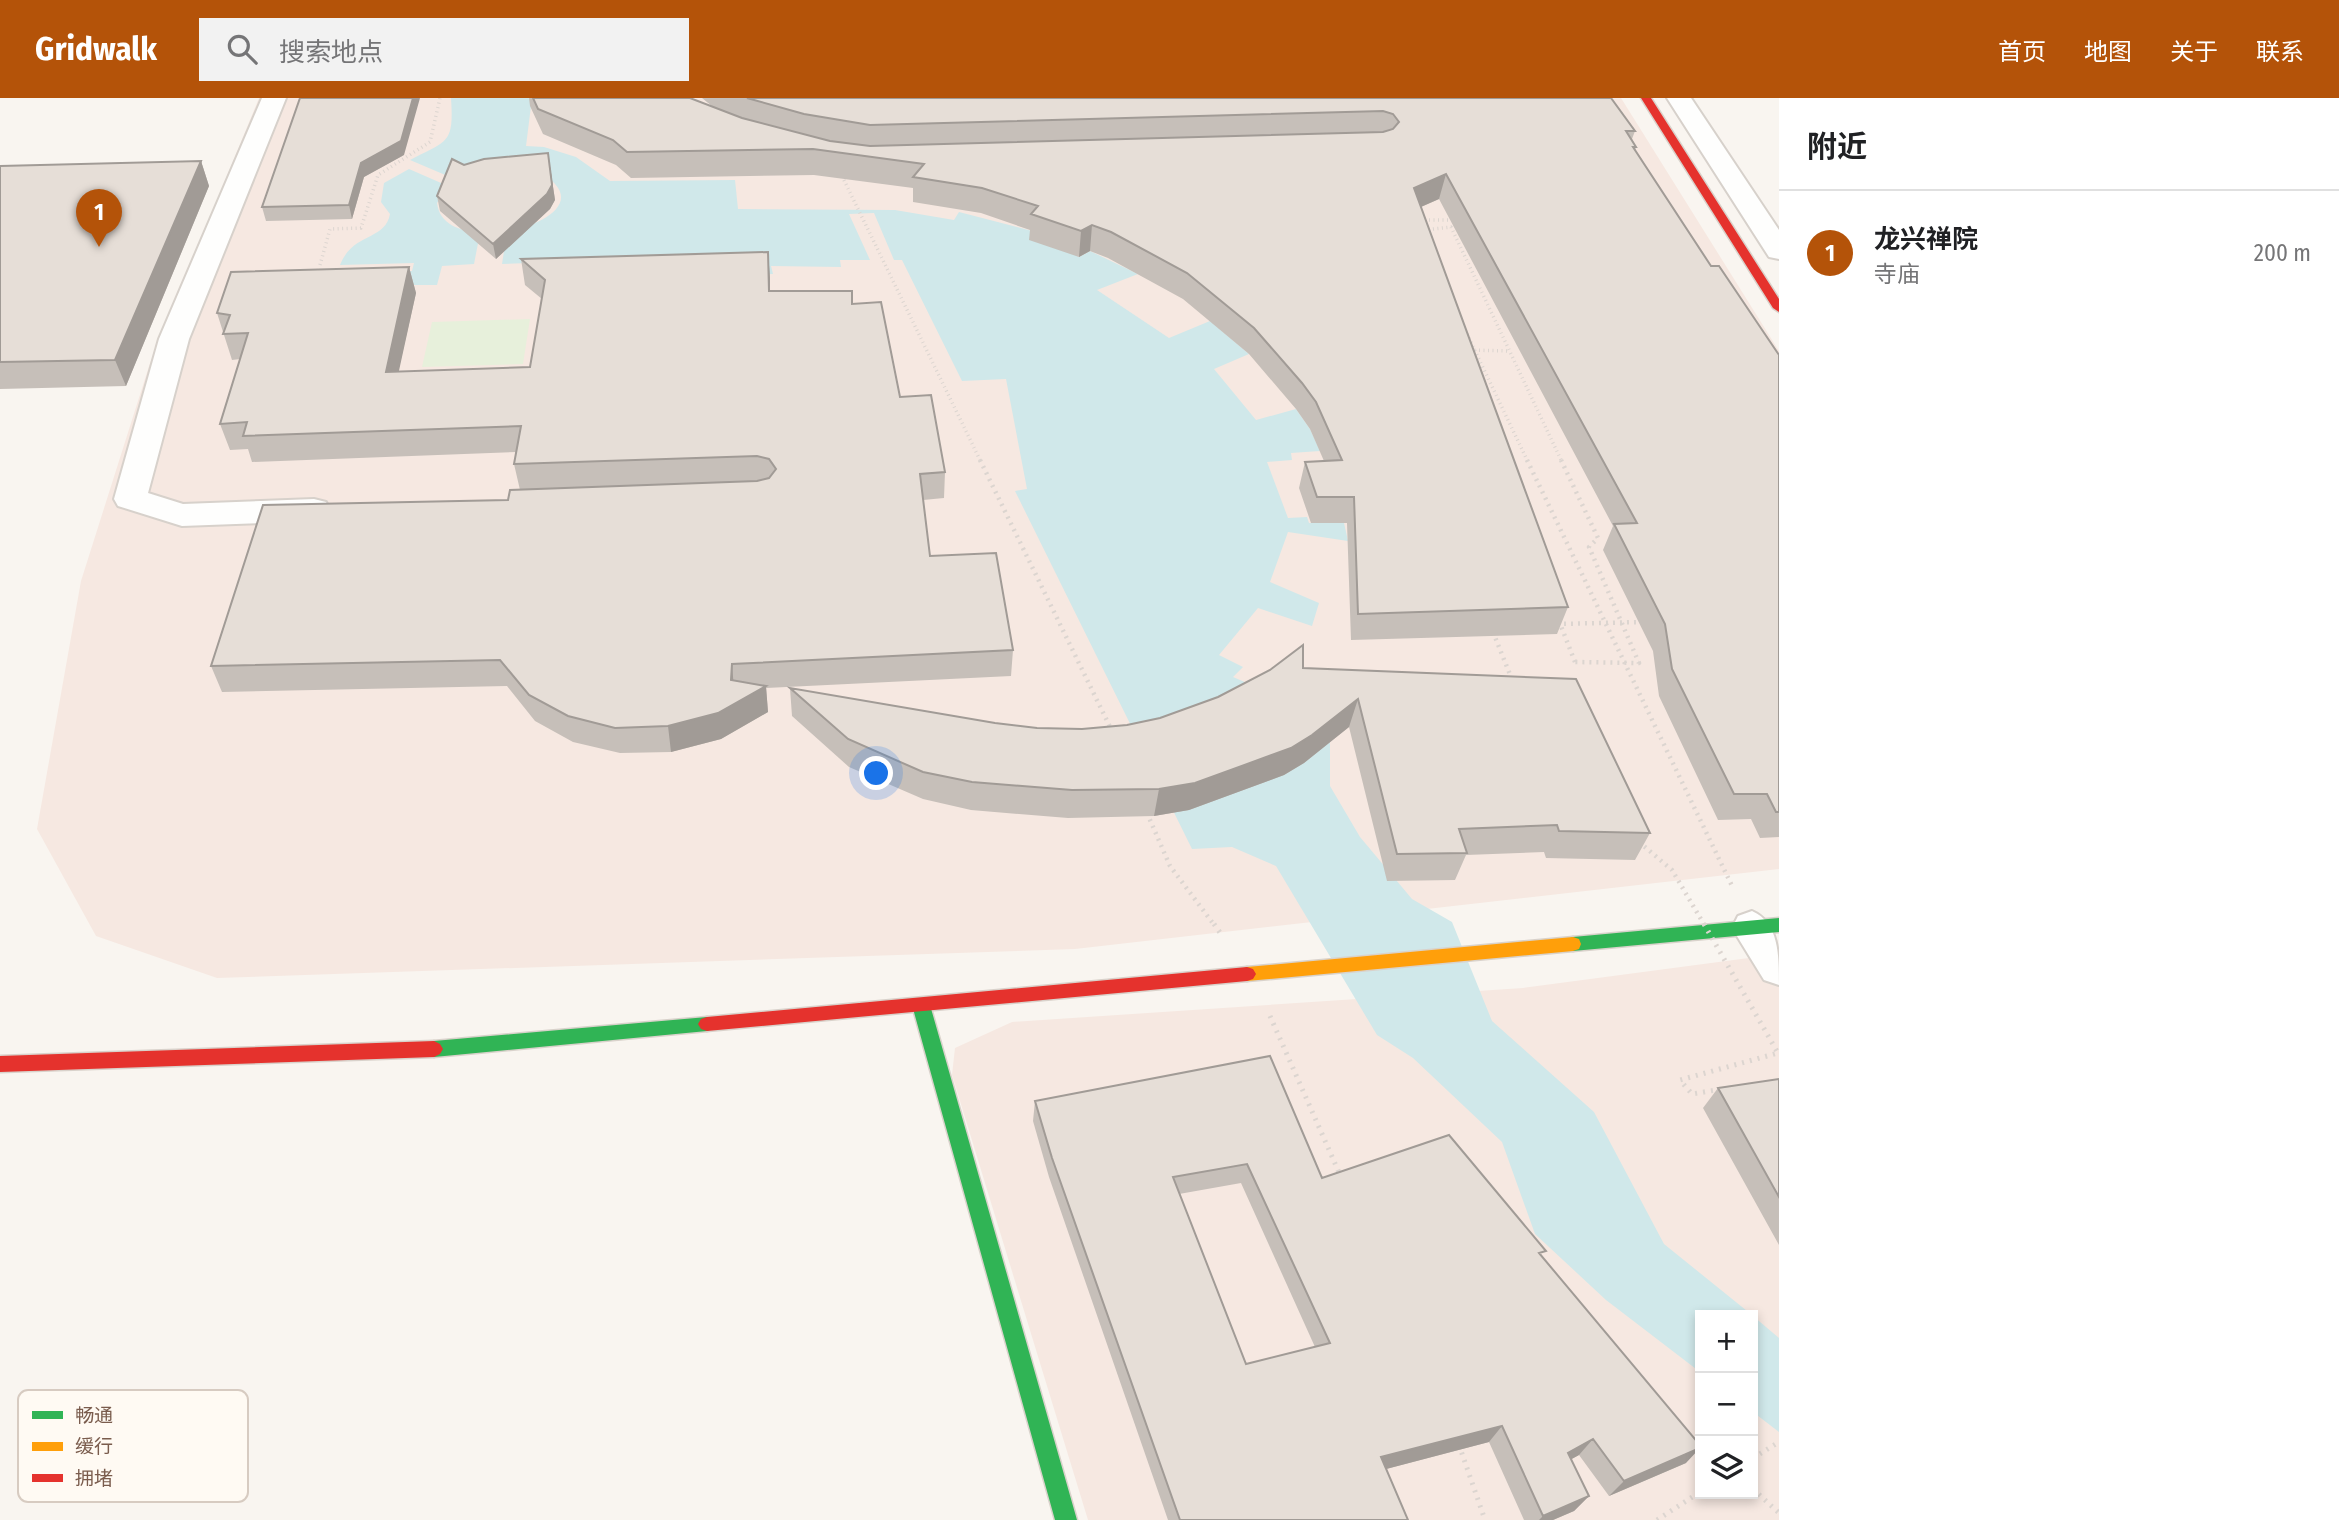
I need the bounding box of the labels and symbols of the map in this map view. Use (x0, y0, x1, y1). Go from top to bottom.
pin: 1 (76, 189, 122, 247)
your location (859, 756, 893, 790)
legend (18, 1390, 248, 1502)
text: 畅通 (75, 1404, 113, 1427)
text: 缓行 (75, 1435, 113, 1458)
text: 拥堵 (75, 1467, 113, 1490)

